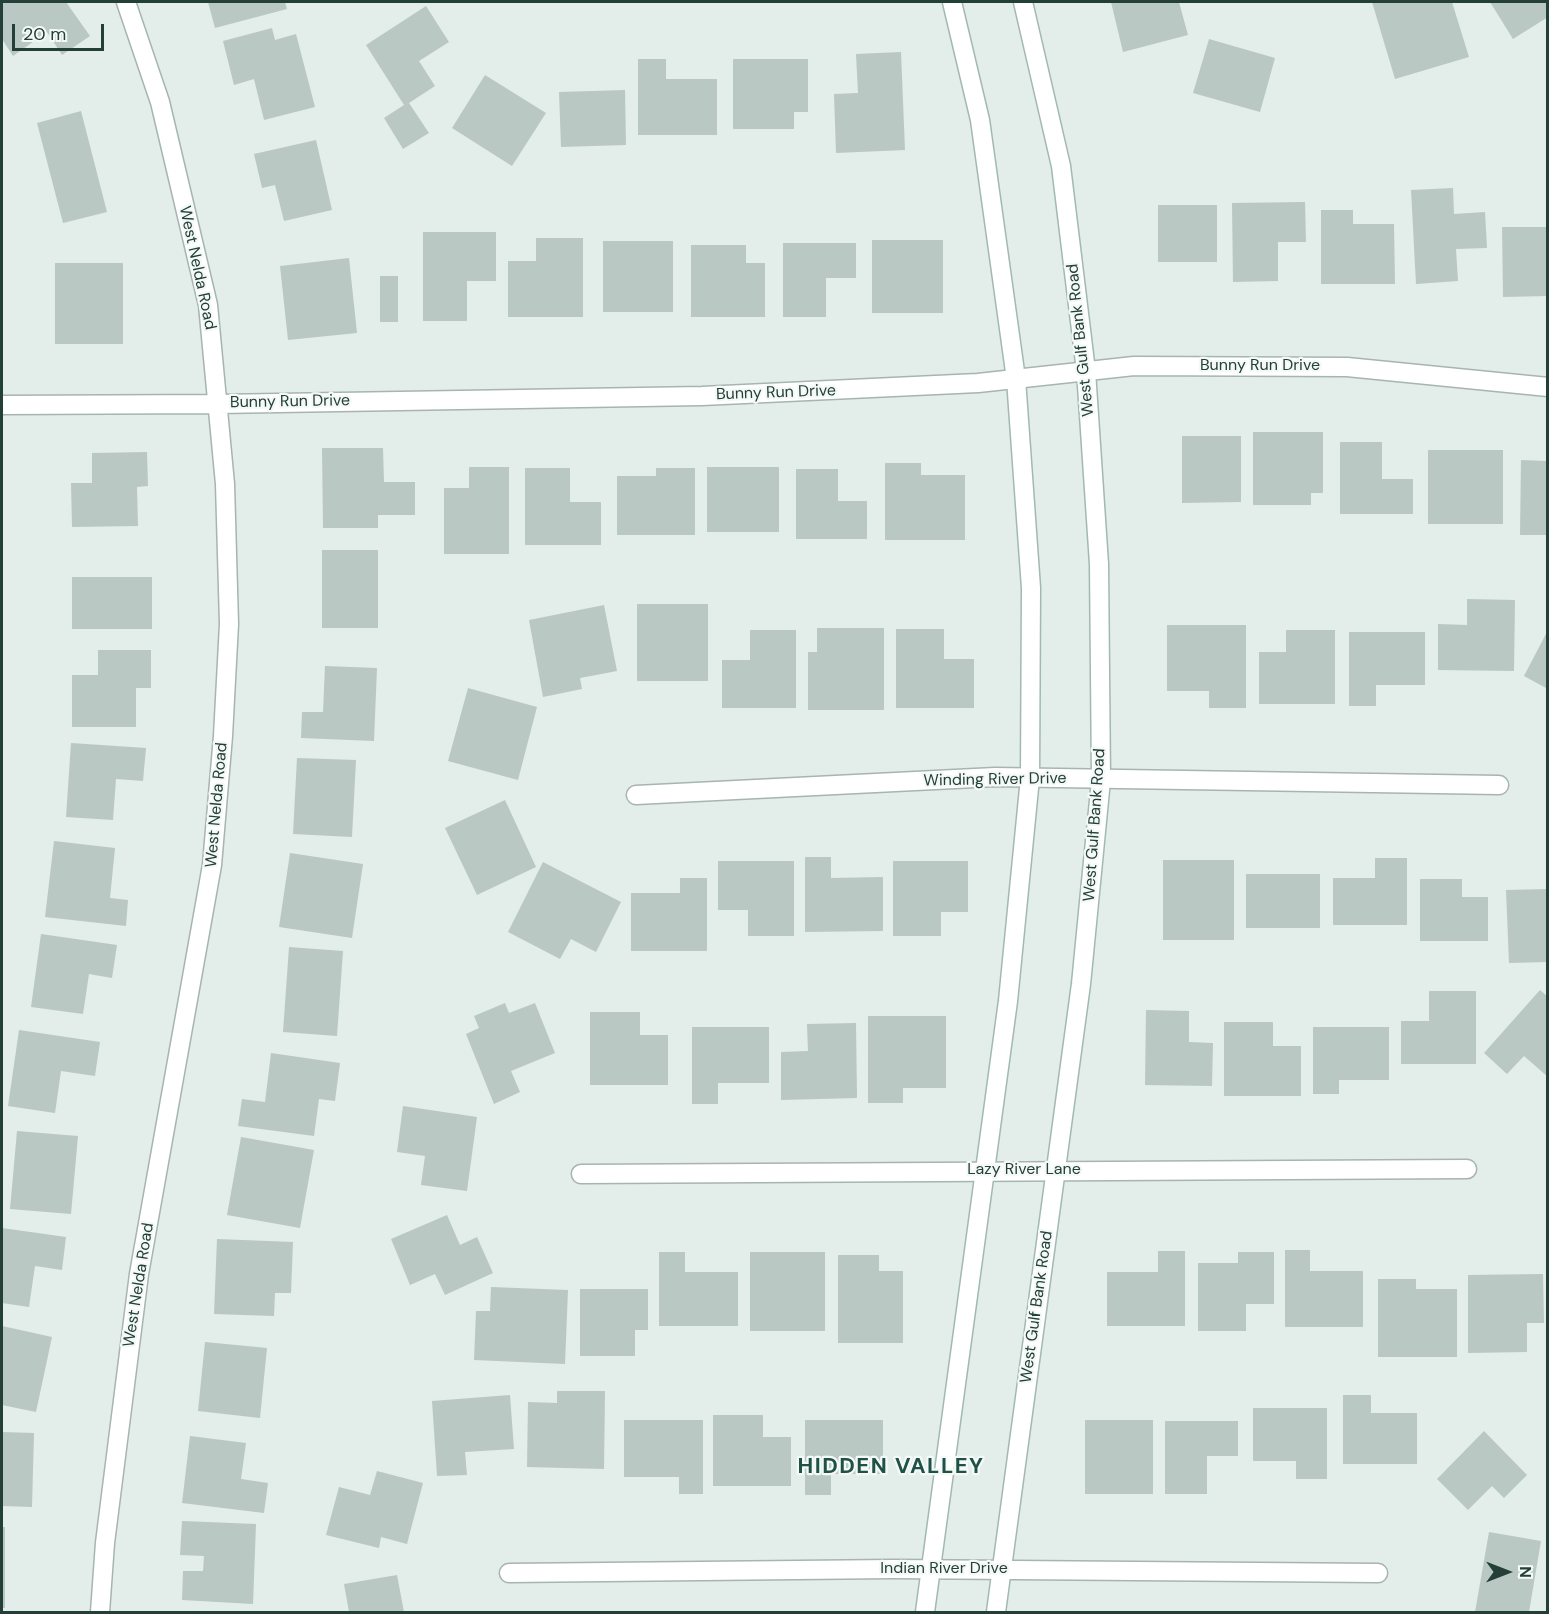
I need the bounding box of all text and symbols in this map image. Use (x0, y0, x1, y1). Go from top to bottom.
scale bar (15, 12, 106, 50)
text: 20 m (23, 22, 66, 46)
street label: West Nelda Road (175, 204, 219, 332)
street label: West Gulf Bank Road (1063, 263, 1099, 417)
street label: Bunny Run Drive (1200, 356, 1320, 376)
street label: Bunny Run Drive (716, 381, 836, 405)
street label: Bunny Run Drive (230, 391, 350, 413)
street label: West Nelda Road (202, 741, 232, 869)
street label: West Gulf Bank Road (1080, 748, 1110, 902)
street label: Winding River Drive (923, 769, 1067, 791)
street label: Lazy River Lane (967, 1160, 1081, 1180)
street label: West Nelda Road (120, 1221, 158, 1349)
street label: West Gulf Bank Road (1017, 1230, 1057, 1384)
district label: HIDDEN VALLEY (798, 1454, 984, 1480)
north arrow (1477, 1542, 1537, 1602)
street label: Indian River Drive (880, 1559, 1008, 1579)
text: N (1515, 1566, 1536, 1578)

